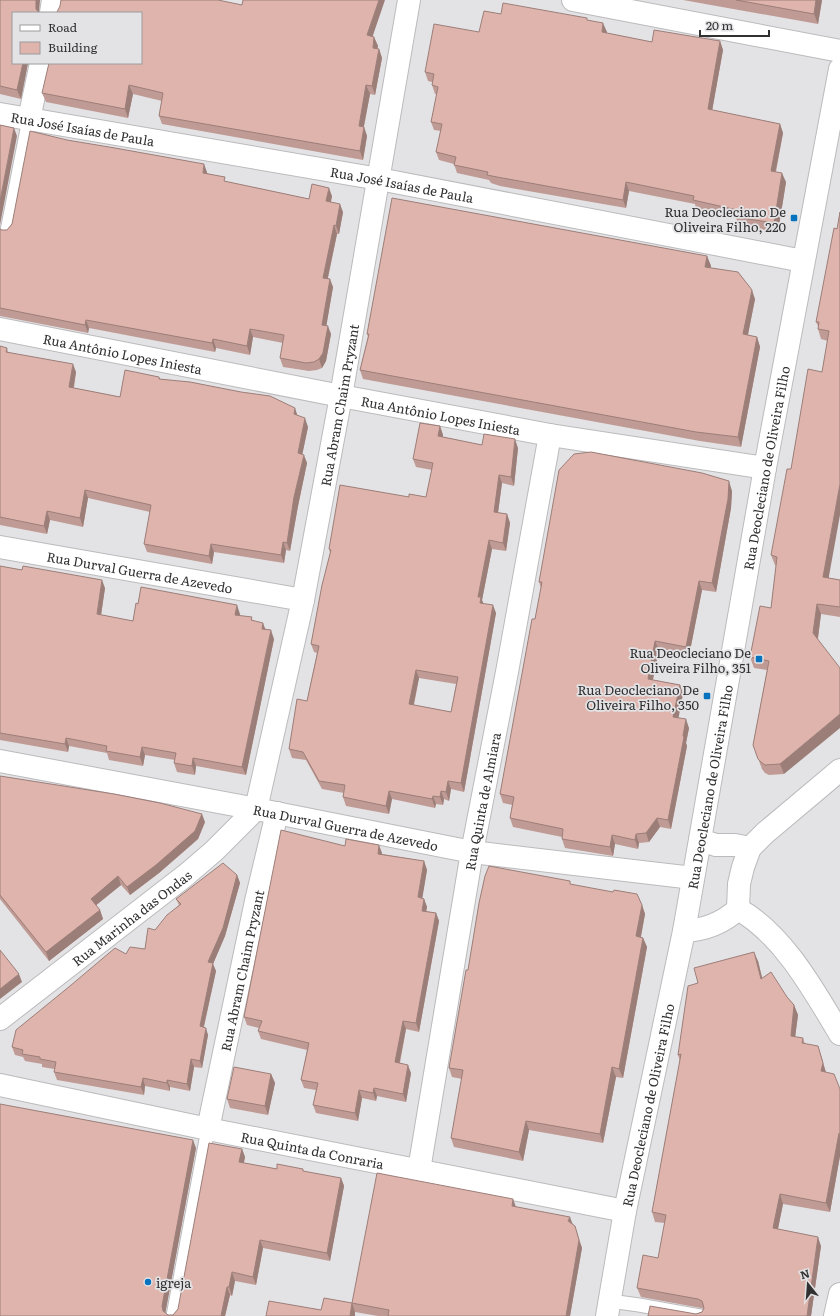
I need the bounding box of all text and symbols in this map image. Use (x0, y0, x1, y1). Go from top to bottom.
legend (12, 12, 142, 64)
scale bar (700, 12, 769, 38)
text: 20 m (706, 16, 733, 34)
text: Road (48, 18, 78, 36)
text: Building (48, 38, 98, 56)
street label: Rua José Isaías de Paula (10, 107, 156, 150)
street label: Rua José Isaías de Paula (329, 161, 475, 207)
place label: Rua Deocleciano De Oliveira Filho, 220 (665, 202, 786, 236)
marker: Rua Deocleciano De Oliveira Filho, 220 (789, 213, 799, 223)
street label: Rua Abram Chaim Pryzant (315, 322, 363, 488)
street label: Rua Antônio Lopes Iniesta (41, 328, 204, 378)
street label: Rua Deocleciano de Oliveira Filho (738, 364, 794, 571)
street label: Rua Antônio Lopes Iniesta (360, 390, 522, 439)
street label: Rua Durval Guerra de Azevedo (45, 546, 235, 597)
place label: Rua Deocleciano De Oliveira Filho, 351 (630, 643, 751, 677)
marker: Rua Deocleciano De Oliveira Filho, 351 (754, 654, 764, 664)
place label: Rua Deocleciano De Oliveira Filho, 350 (578, 680, 699, 714)
street label: Rua Deocleciano de Oliveira Filho (682, 683, 736, 891)
marker: Rua Deocleciano De Oliveira Filho, 350 (702, 691, 712, 701)
street label: Rua Quinta de Almiara (460, 731, 505, 872)
street label: Rua Durval Guerra de Azevedo (252, 799, 440, 855)
street label: Rua Marinha das Ondas (68, 865, 195, 970)
street label: Rua Abram Chaim Pryzant (215, 887, 268, 1053)
street label: Rua Deocleciano de Oliveira Filho (617, 1001, 678, 1208)
street label: Rua Quinta da Conraria (239, 1126, 386, 1173)
north arrow (788, 1264, 828, 1304)
text: N (798, 1264, 812, 1282)
place label: igreja (156, 1273, 191, 1292)
marker: igreja (143, 1277, 153, 1287)

